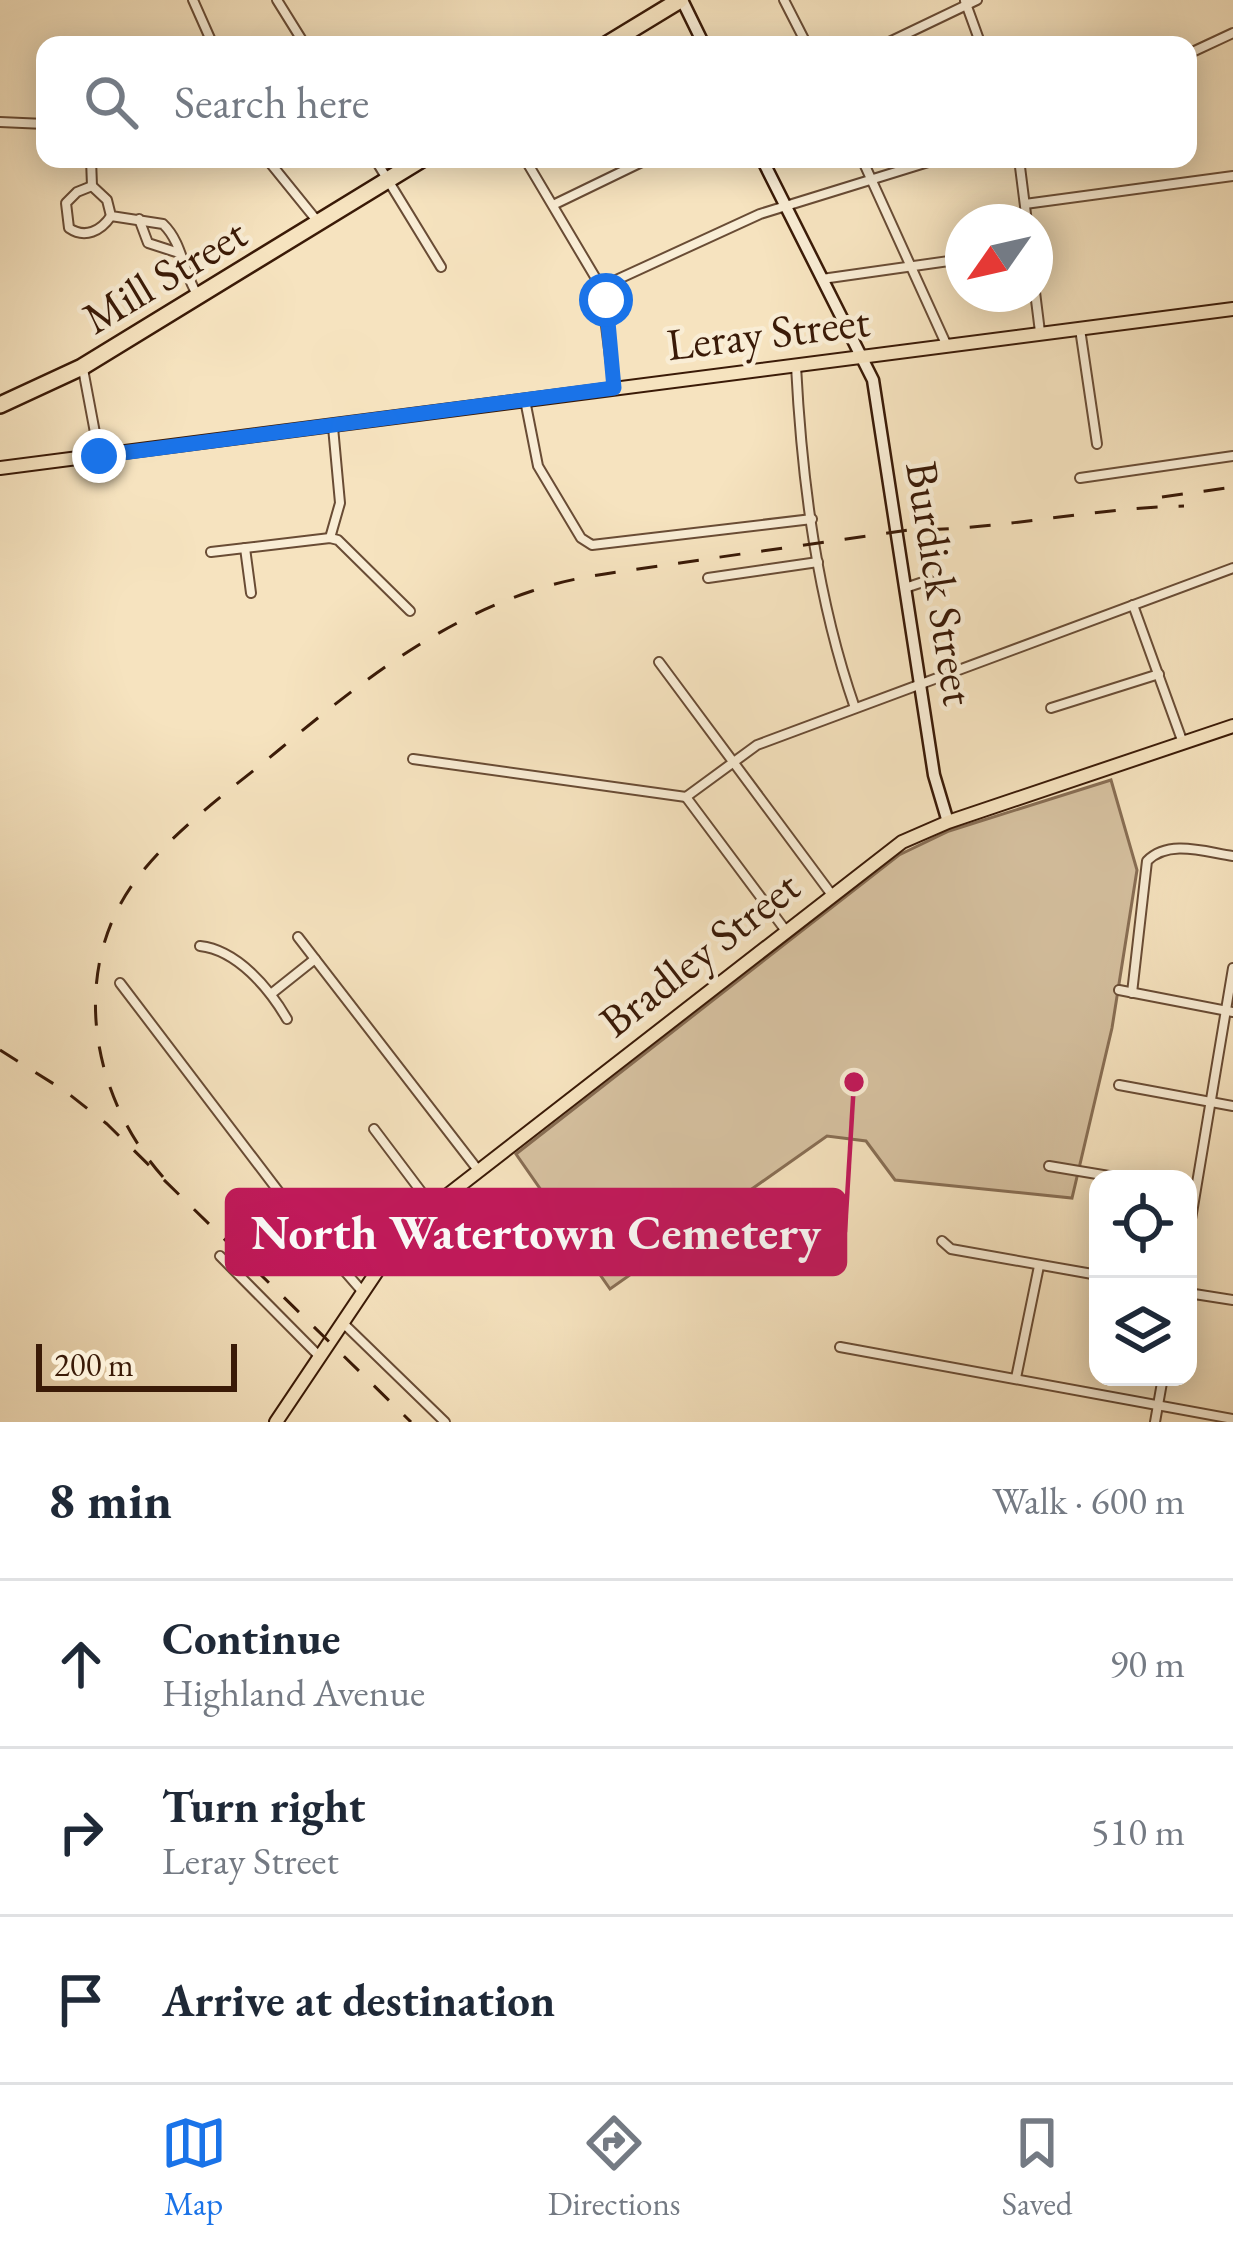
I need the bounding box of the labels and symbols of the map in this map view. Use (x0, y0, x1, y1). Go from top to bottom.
street label: Mill Street (71, 204, 257, 346)
north arrow (945, 204, 1053, 312)
route start (579, 273, 633, 327)
street label: Leray Street (663, 291, 873, 373)
route end (72, 429, 126, 483)
street label: Burdick Street (893, 457, 989, 709)
street label: Bradley Street (587, 857, 811, 1049)
callout: North Watertown Cemetery (227, 1190, 845, 1274)
text: North Watertown Cemetery (251, 1201, 822, 1263)
scale bar (36, 1338, 237, 1391)

